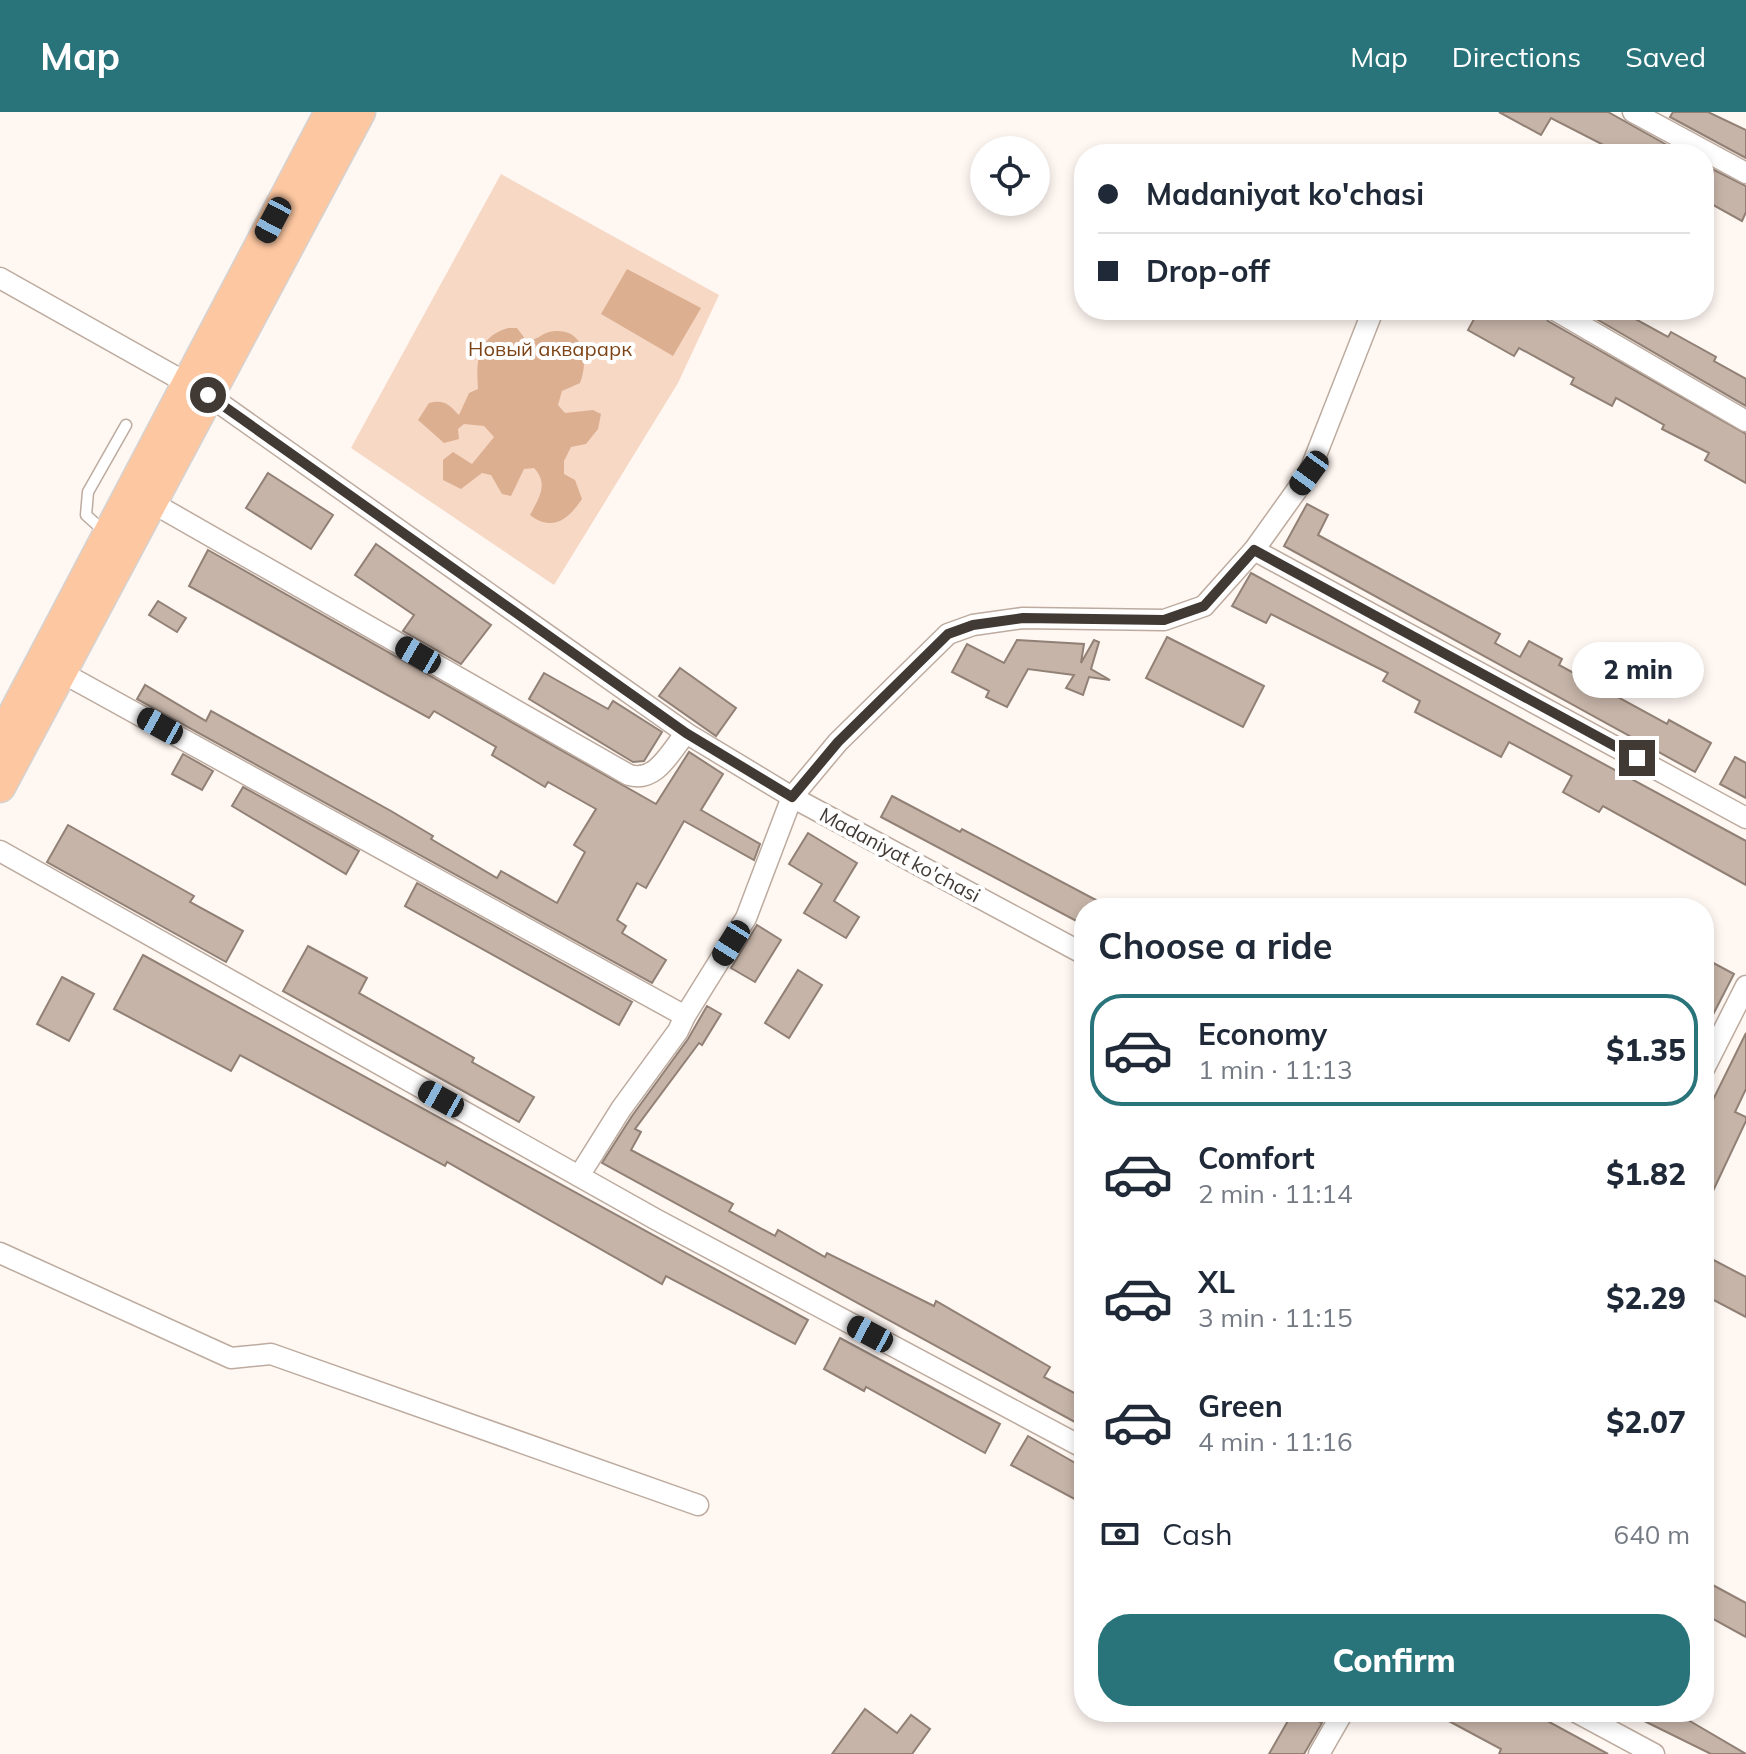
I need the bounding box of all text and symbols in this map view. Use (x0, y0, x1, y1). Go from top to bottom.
text: Map (40, 32, 120, 80)
text: Map (1350, 39, 1408, 74)
text: Directions (1452, 39, 1581, 74)
text: Saved (1625, 39, 1706, 74)
map controls (970, 136, 1050, 216)
button: locate (970, 136, 1050, 216)
text: Madaniyat ko'chasi (1146, 175, 1424, 213)
car (251, 193, 295, 247)
text: Drop-off (1146, 252, 1270, 290)
park label: Новый акварарк (468, 336, 632, 361)
route start (190, 377, 226, 413)
car (1285, 447, 1333, 499)
car (391, 633, 445, 677)
callout: 2 min (1571, 642, 1703, 698)
text: 2 min (1603, 653, 1673, 686)
car (133, 704, 187, 748)
route end (1619, 740, 1655, 776)
street label: Madaniyat ko'chasi (816, 802, 985, 907)
car (708, 916, 754, 970)
text: Choose a ride (1098, 923, 1332, 968)
icon: car (1102, 1014, 1174, 1086)
text: Economy (1198, 1015, 1327, 1053)
text: $1.35 (1606, 1031, 1686, 1069)
text: 1 min · 11:13 (1198, 1053, 1353, 1086)
car (414, 1077, 468, 1121)
icon: car (1102, 1138, 1174, 1210)
text: Comfort (1198, 1139, 1315, 1177)
text: $1.82 (1606, 1155, 1686, 1193)
text: 2 min · 11:14 (1198, 1177, 1353, 1210)
icon: car (1102, 1262, 1174, 1334)
text: XL (1198, 1263, 1235, 1301)
text: $2.29 (1606, 1279, 1686, 1317)
text: 3 min · 11:15 (1198, 1301, 1353, 1334)
car (843, 1312, 897, 1356)
icon: car (1102, 1386, 1174, 1458)
text: Green (1198, 1387, 1283, 1425)
text: $2.07 (1606, 1403, 1686, 1441)
text: 4 min · 11:16 (1198, 1425, 1353, 1458)
icon: cash (1098, 1512, 1142, 1556)
text: Cash (1162, 1515, 1233, 1553)
text: 640 m (1614, 1518, 1690, 1551)
button: Confirm (1098, 1614, 1690, 1706)

